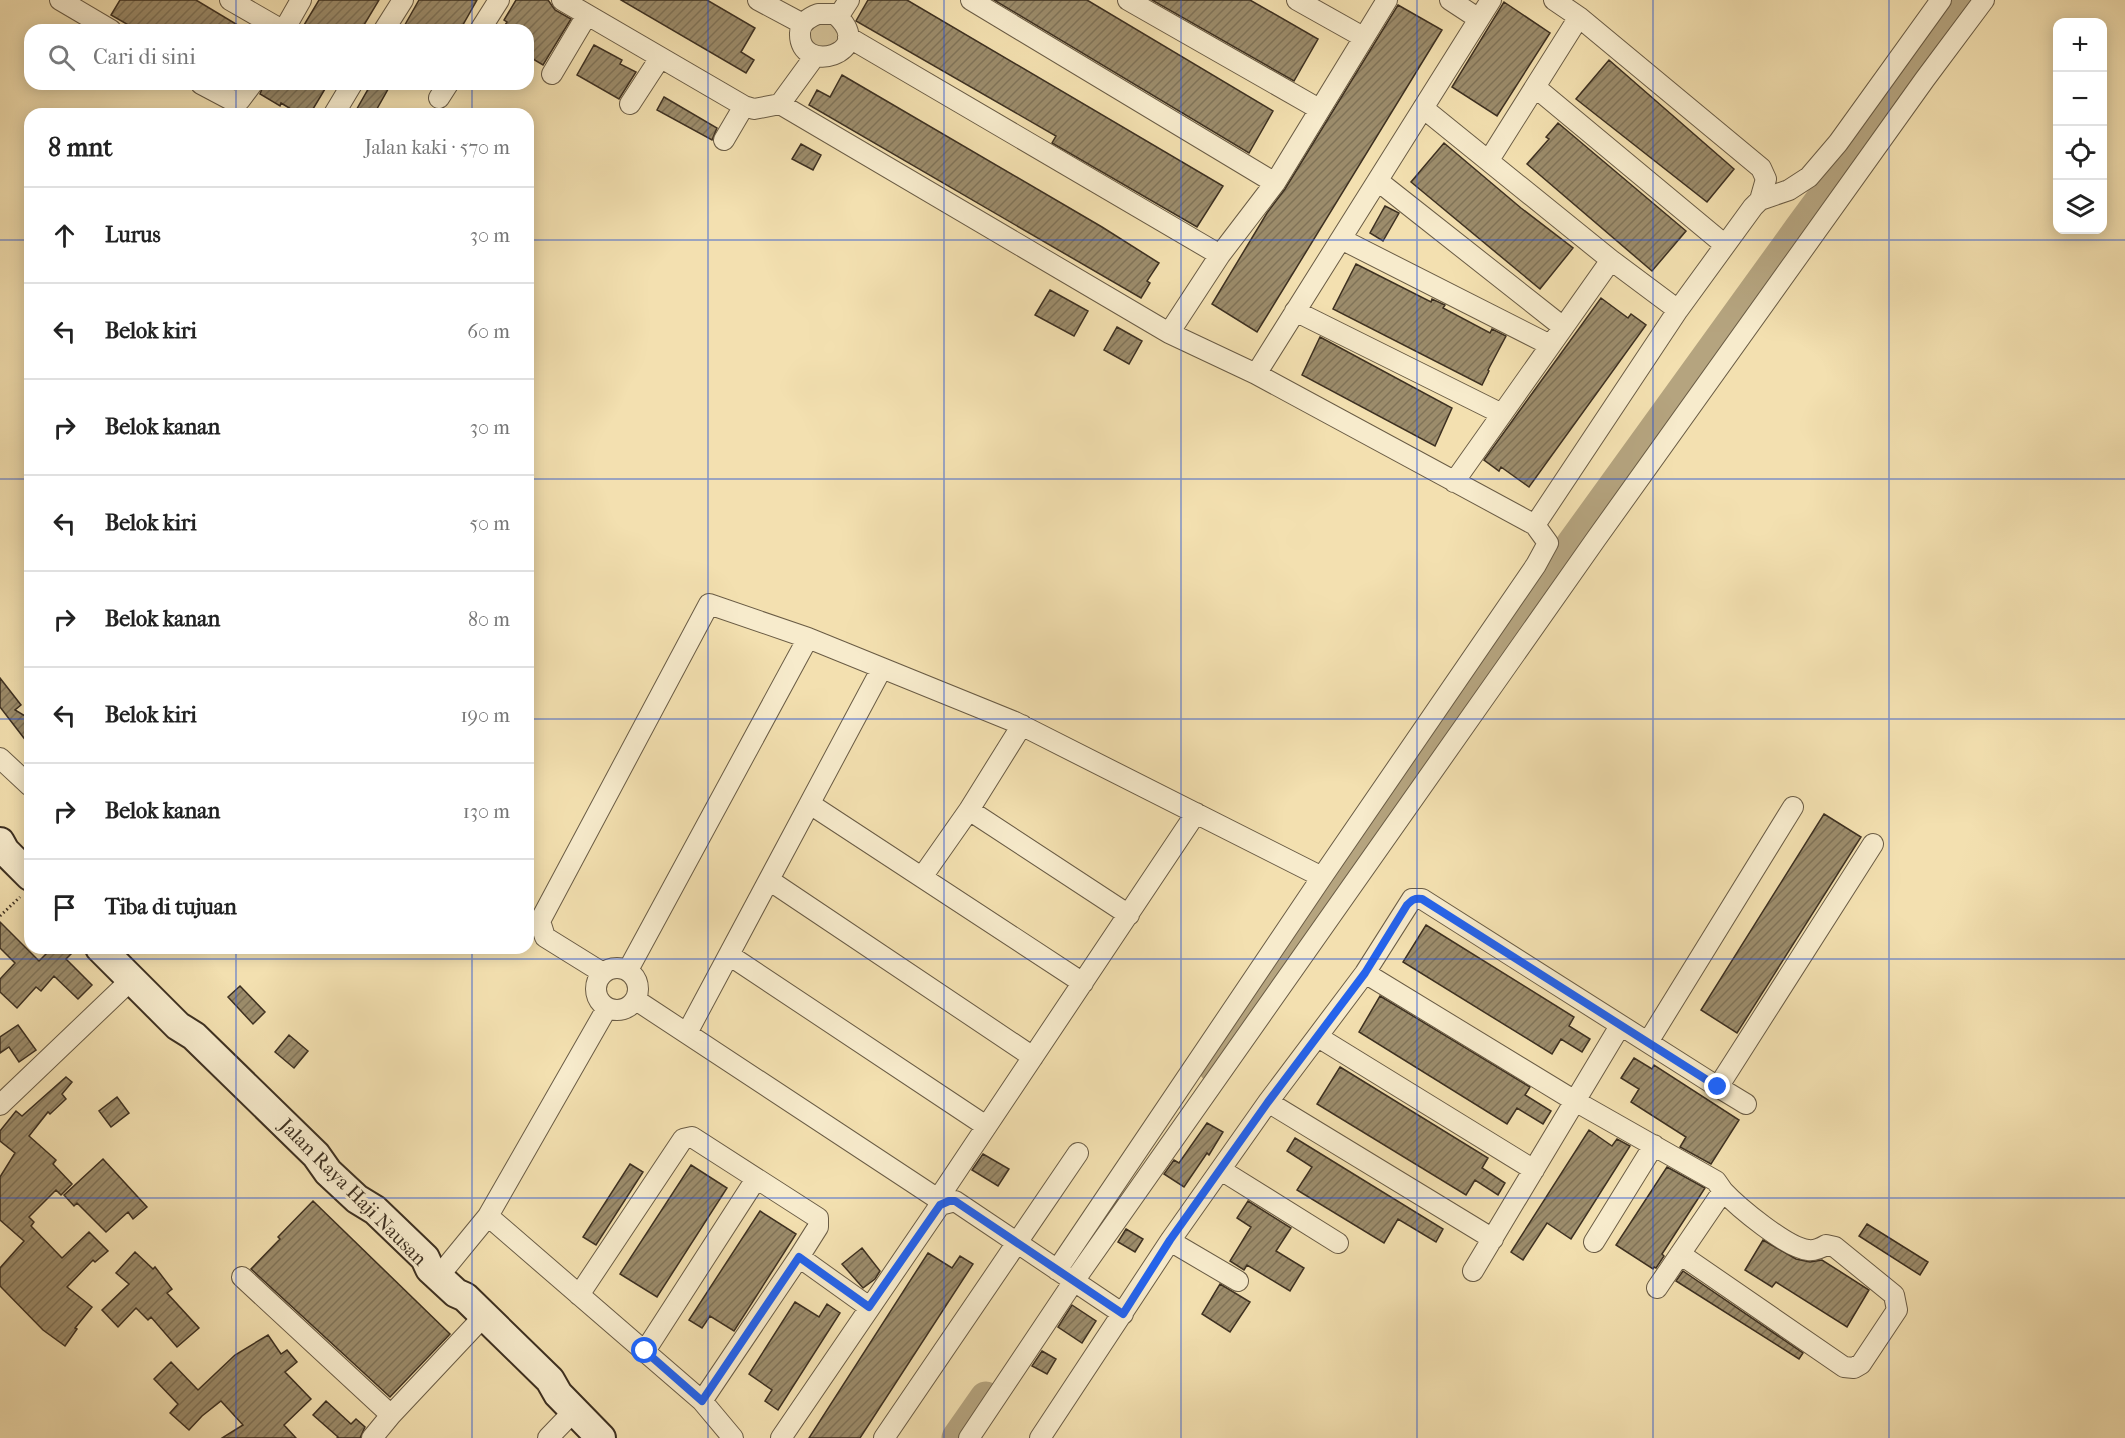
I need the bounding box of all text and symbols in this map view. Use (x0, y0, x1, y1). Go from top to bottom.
map controls (2053, 18, 2107, 234)
button: + (2053, 18, 2107, 72)
search box (24, 24, 534, 90)
icon: search (45, 41, 78, 74)
text: Cari di sini (93, 44, 196, 70)
button: − (2053, 72, 2107, 126)
button: locate (2053, 126, 2107, 180)
text: 8 mnt (48, 132, 112, 163)
text: Jalan kaki · 570 m (364, 136, 510, 159)
button: layers (2053, 180, 2107, 234)
icon: ahead (48, 219, 81, 252)
text: Lurus (105, 222, 161, 248)
text: 30 m (470, 224, 510, 247)
icon: left (48, 315, 81, 348)
text: Belok kiri (105, 318, 197, 344)
text: 60 m (467, 320, 510, 343)
icon: right (48, 411, 81, 444)
text: Belok kanan (105, 414, 220, 440)
text: 30 m (470, 416, 510, 439)
icon: left (48, 507, 81, 540)
text: Belok kiri (105, 510, 197, 536)
text: 50 m (469, 512, 510, 535)
icon: right (48, 603, 81, 636)
text: Belok kanan (105, 606, 220, 632)
text: 80 m (468, 608, 510, 631)
icon: left (48, 699, 81, 732)
text: Belok kiri (105, 702, 197, 728)
text: 190 m (460, 704, 510, 727)
icon: right (48, 795, 81, 828)
text: Belok kanan (105, 798, 220, 824)
text: 130 m (463, 800, 510, 823)
icon: arrive (48, 891, 81, 924)
text: Tiba di tujuan (105, 894, 237, 920)
route end (1704, 1073, 1730, 1099)
street label: Jalan Raya Haji Nausan (273, 1112, 432, 1271)
route start (631, 1337, 657, 1363)

